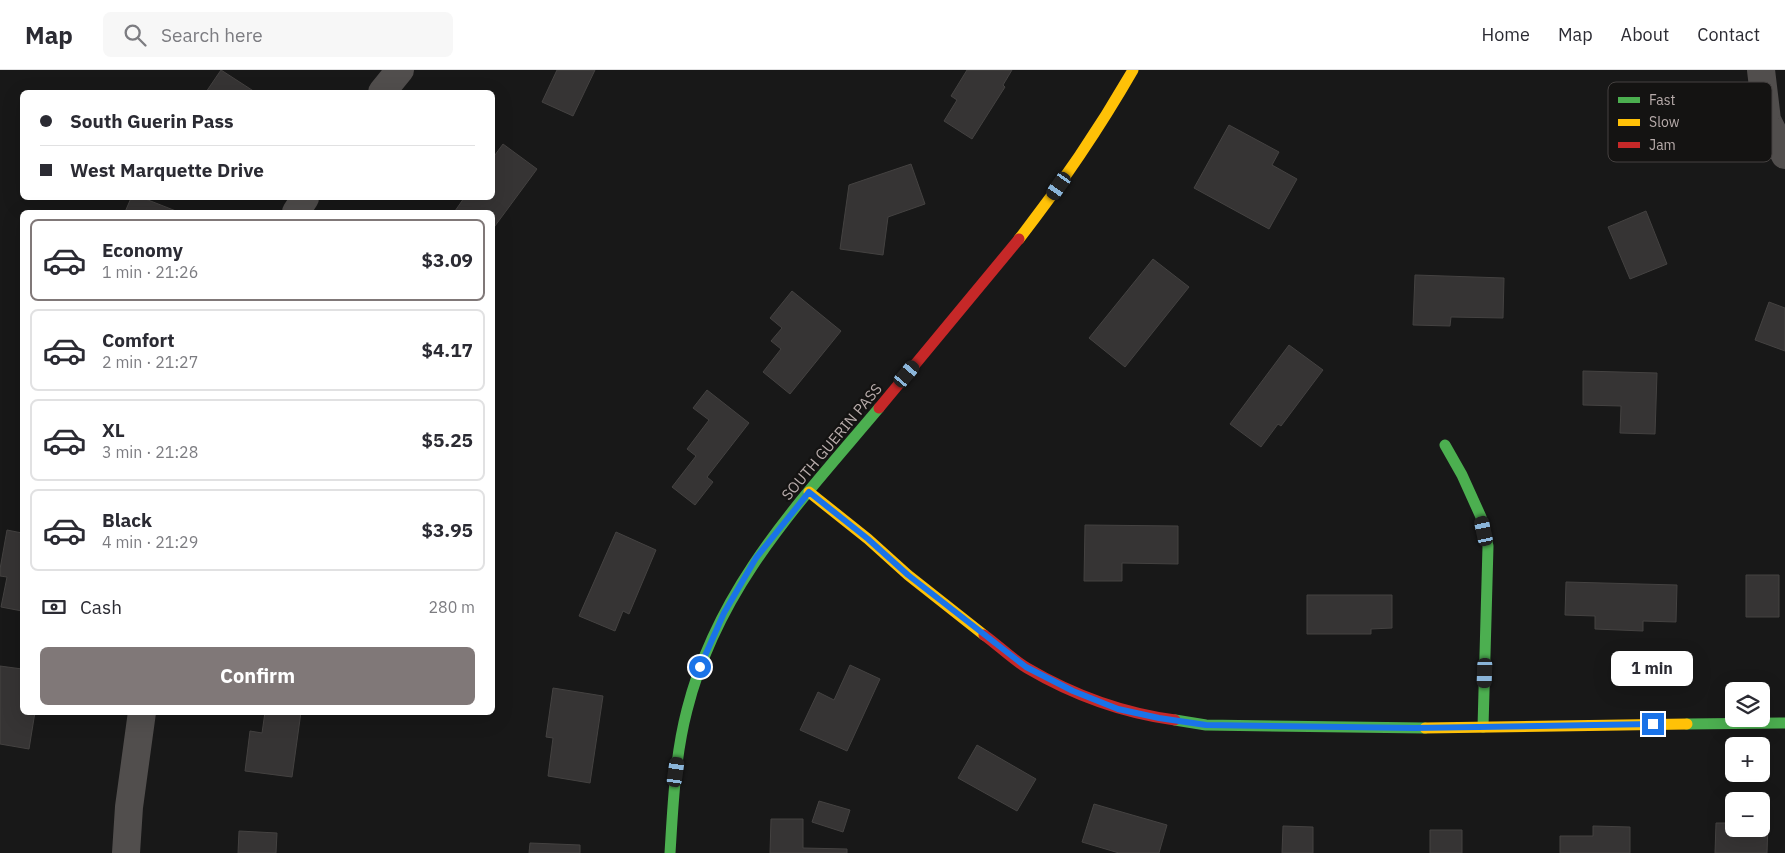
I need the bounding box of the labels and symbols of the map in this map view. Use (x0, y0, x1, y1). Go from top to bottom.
legend (1608, 82, 1772, 162)
text: Fast (1649, 91, 1675, 109)
text: Slow (1649, 113, 1680, 131)
text: Jam (1649, 136, 1676, 154)
car (1044, 169, 1073, 203)
car (891, 358, 922, 390)
street label: SOUTH GUERIN PASS (777, 379, 886, 504)
car (1473, 515, 1494, 547)
callout: 1 min (1612, 652, 1694, 686)
route start (689, 656, 711, 678)
car (1476, 658, 1493, 688)
route end (1642, 713, 1664, 735)
car (666, 756, 685, 788)

